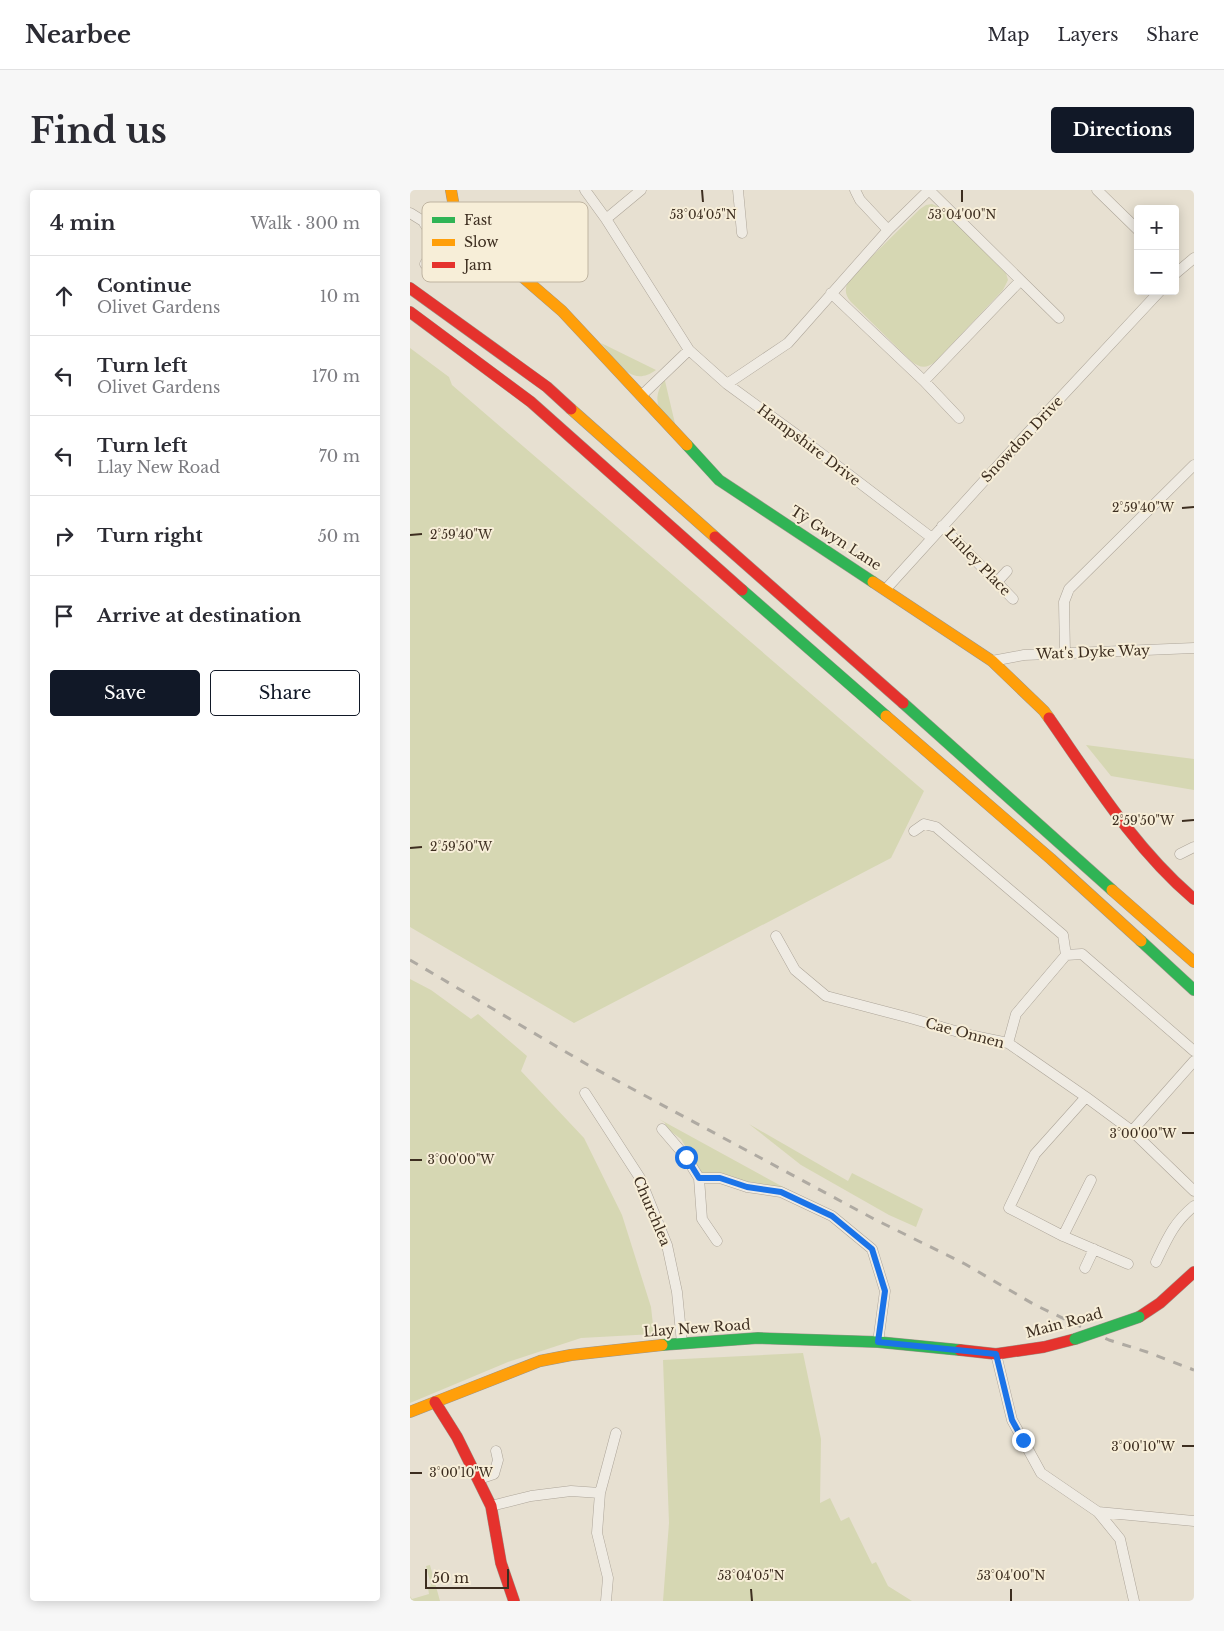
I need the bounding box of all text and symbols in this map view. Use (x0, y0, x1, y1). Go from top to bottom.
text: Nearbee (25, 20, 131, 49)
text: Map (988, 24, 1029, 46)
text: Layers (1057, 24, 1118, 46)
text: Share (1146, 24, 1199, 46)
button: Directions (1051, 107, 1194, 153)
text: Find us (30, 109, 167, 152)
legend (422, 202, 588, 282)
map controls (1134, 205, 1179, 295)
button: + (1134, 205, 1179, 250)
text: 53°04'05"N (670, 207, 737, 222)
text: 53°04'00"N (928, 207, 997, 222)
text: 4 min (50, 210, 116, 236)
text: Fast (464, 211, 493, 229)
text: Walk · 300 m (251, 213, 360, 233)
text: Slow (464, 233, 498, 251)
button: − (1134, 250, 1179, 295)
text: Jam (462, 256, 492, 274)
text: Continue (97, 274, 192, 297)
icon: ahead (50, 282, 78, 310)
text: 10 m (320, 286, 360, 306)
text: Olivet Gardens (97, 297, 220, 317)
text: Turn left (97, 354, 188, 377)
icon: left (50, 362, 78, 390)
text: 170 m (312, 366, 360, 386)
text: Olivet Gardens (97, 377, 220, 397)
street label: Snowdon Drive (977, 392, 1067, 486)
street label: Hampshire Drive (754, 400, 864, 490)
text: Turn left (97, 434, 188, 457)
icon: left (50, 442, 78, 470)
text: 70 m (319, 446, 360, 466)
text: Llay New Road (97, 457, 220, 477)
text: 2°59'40"W (1112, 500, 1175, 515)
street label: Tŷ Gwyn Lane (787, 502, 885, 574)
icon: right (50, 522, 78, 550)
text: Turn right (97, 524, 203, 547)
street label: Linley Place (941, 524, 1015, 600)
text: 50 m (318, 526, 360, 546)
text: 2°59'40"W (430, 527, 493, 542)
icon: arrive (50, 602, 78, 630)
text: Arrive at destination (97, 604, 301, 627)
street label: Wat's Dyke Way (1035, 641, 1150, 663)
button: Save (50, 670, 200, 716)
button: Share (210, 670, 360, 716)
text: 2°59'50"W (1112, 813, 1175, 828)
text: 2°59'50"W (430, 839, 493, 854)
street label: Cae Onnen (923, 1014, 1007, 1052)
text: 3°00'00"W (1110, 1126, 1177, 1141)
route start (675, 1146, 698, 1169)
text: 3°00'00"W (428, 1152, 495, 1167)
street label: Churchlea (629, 1173, 675, 1249)
street label: Main Road (1024, 1304, 1105, 1342)
street label: Llay New Road (643, 1315, 752, 1341)
route end (1012, 1429, 1035, 1452)
text: 3°00'10"W (1111, 1439, 1176, 1454)
text: 3°00'10"W (429, 1465, 494, 1480)
scale bar (425, 1566, 509, 1589)
text: 53°04'05"N (718, 1568, 785, 1583)
text: 53°04'00"N (977, 1568, 1046, 1583)
text: 50 m (432, 1569, 469, 1587)

